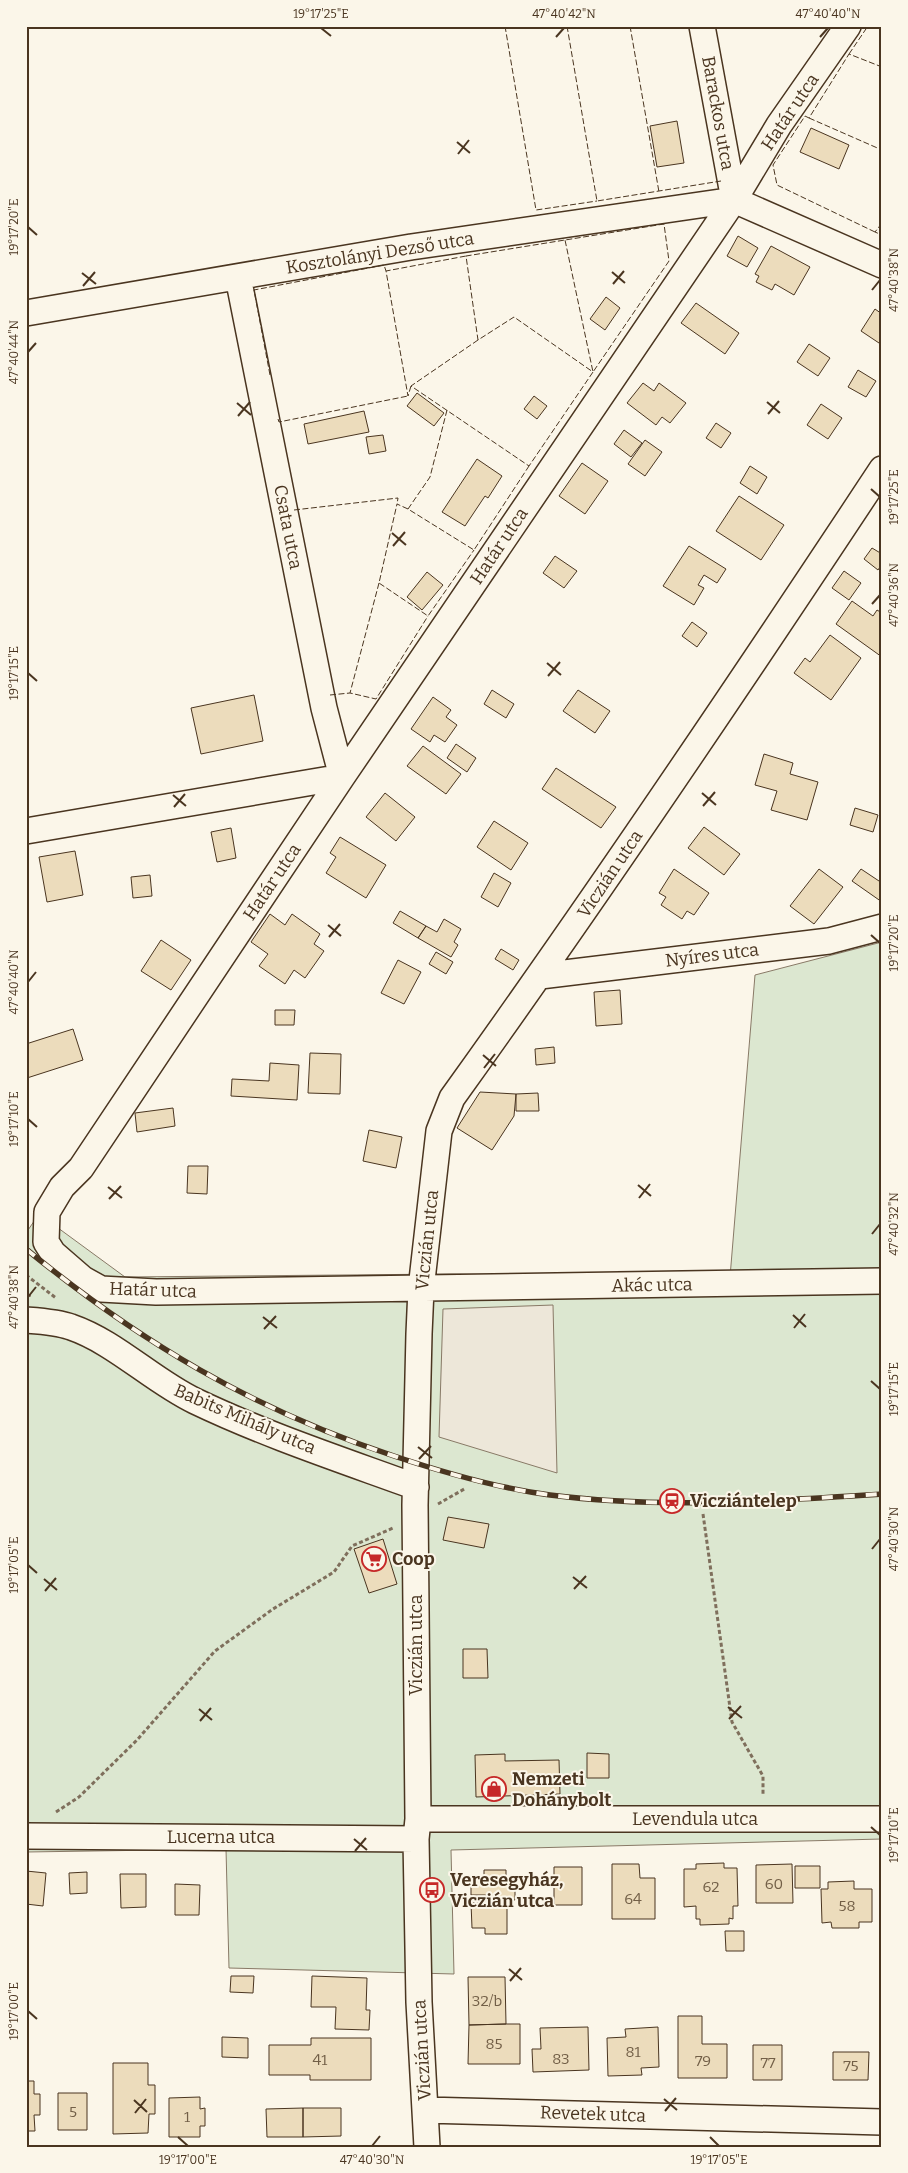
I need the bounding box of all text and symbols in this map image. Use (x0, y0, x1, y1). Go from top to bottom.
text: 19°17'25"E (293, 7, 349, 21)
text: 47°40'42"N (532, 7, 596, 21)
text: 47°40'40"N (796, 7, 861, 21)
street label: Barackos utca (697, 54, 739, 172)
street label: Határ utca (756, 69, 824, 155)
text: 19°17'20"E (7, 199, 21, 255)
street label: Kosztolányi Dezső utca (284, 227, 476, 279)
text: 47°40'38"N (887, 248, 901, 312)
text: 47°40'44"N (7, 319, 21, 384)
text: 19°17'25"E (887, 469, 901, 525)
street label: Csata utca (269, 483, 307, 571)
street label: Határ utca (465, 503, 533, 589)
text: 47°40'36"N (887, 562, 901, 627)
text: 19°17'15"E (7, 646, 21, 700)
street label: Viczián utca (573, 826, 647, 922)
street label: Határ utca (238, 839, 306, 925)
text: 19°17'20"E (887, 915, 901, 971)
street label: Nyíres utca (664, 938, 760, 972)
text: 47°40'40"N (7, 949, 21, 1014)
text: 19°17'10"E (7, 1091, 21, 1147)
street label: Viczián utca (411, 1188, 443, 1291)
text: 47°40'32"N (887, 1192, 901, 1256)
text: 47°40'38"N (7, 1265, 21, 1329)
street label: Akác utca (611, 1273, 693, 1297)
street label: Határ utca (109, 1277, 197, 1303)
text: 19°17'15"E (887, 1362, 901, 1416)
street label: Babits Mihály utca (171, 1379, 319, 1459)
station icon: Vicziántelep (659, 1488, 685, 1514)
place label: Vicziántelep (690, 1490, 797, 1512)
text: 47°40'30"N (887, 1506, 901, 1571)
text: 19°17'05"E (7, 1537, 21, 1593)
supermarket icon: Coop (361, 1546, 387, 1572)
place label: Coop (392, 1548, 435, 1570)
street label: Viczián utca (405, 1594, 427, 1696)
place label: Nemzeti Dohánybolt (512, 1768, 611, 1811)
shop icon: Nemzeti Dohánybolt (481, 1776, 507, 1802)
text: 19°17'10"E (887, 1807, 901, 1863)
street label: Levendula utca (632, 1808, 758, 1830)
street label: Lucerna utca (167, 1826, 275, 1848)
place label: Veresegyház, Viczián utca (450, 1869, 563, 1912)
house number: 60 (765, 1875, 783, 1893)
bus stop icon: Veresegyház, Viczián utca (419, 1877, 445, 1903)
house number: 62 (703, 1878, 719, 1896)
house number: 64 (624, 1890, 642, 1908)
house number: 58 (838, 1897, 856, 1915)
text: 19°17'00"E (7, 1982, 21, 2040)
house number: 32/b (472, 1992, 502, 2010)
street label: Viczián utca (408, 1999, 436, 2101)
house number: 85 (485, 2035, 503, 2053)
house number: 81 (625, 2043, 641, 2061)
house number: 83 (552, 2050, 570, 2068)
house number: 41 (313, 2051, 327, 2069)
house number: 79 (695, 2052, 711, 2070)
house number: 77 (760, 2054, 776, 2072)
house number: 75 (843, 2057, 859, 2075)
street label: Revetek utca (540, 2101, 647, 2127)
house number: 5 (69, 2103, 77, 2121)
house number: 1 (184, 2108, 190, 2126)
text: 19°17'00"E (159, 2153, 217, 2167)
text: 47°40'30"N (340, 2153, 405, 2167)
text: 19°17'05"E (691, 2153, 747, 2167)

